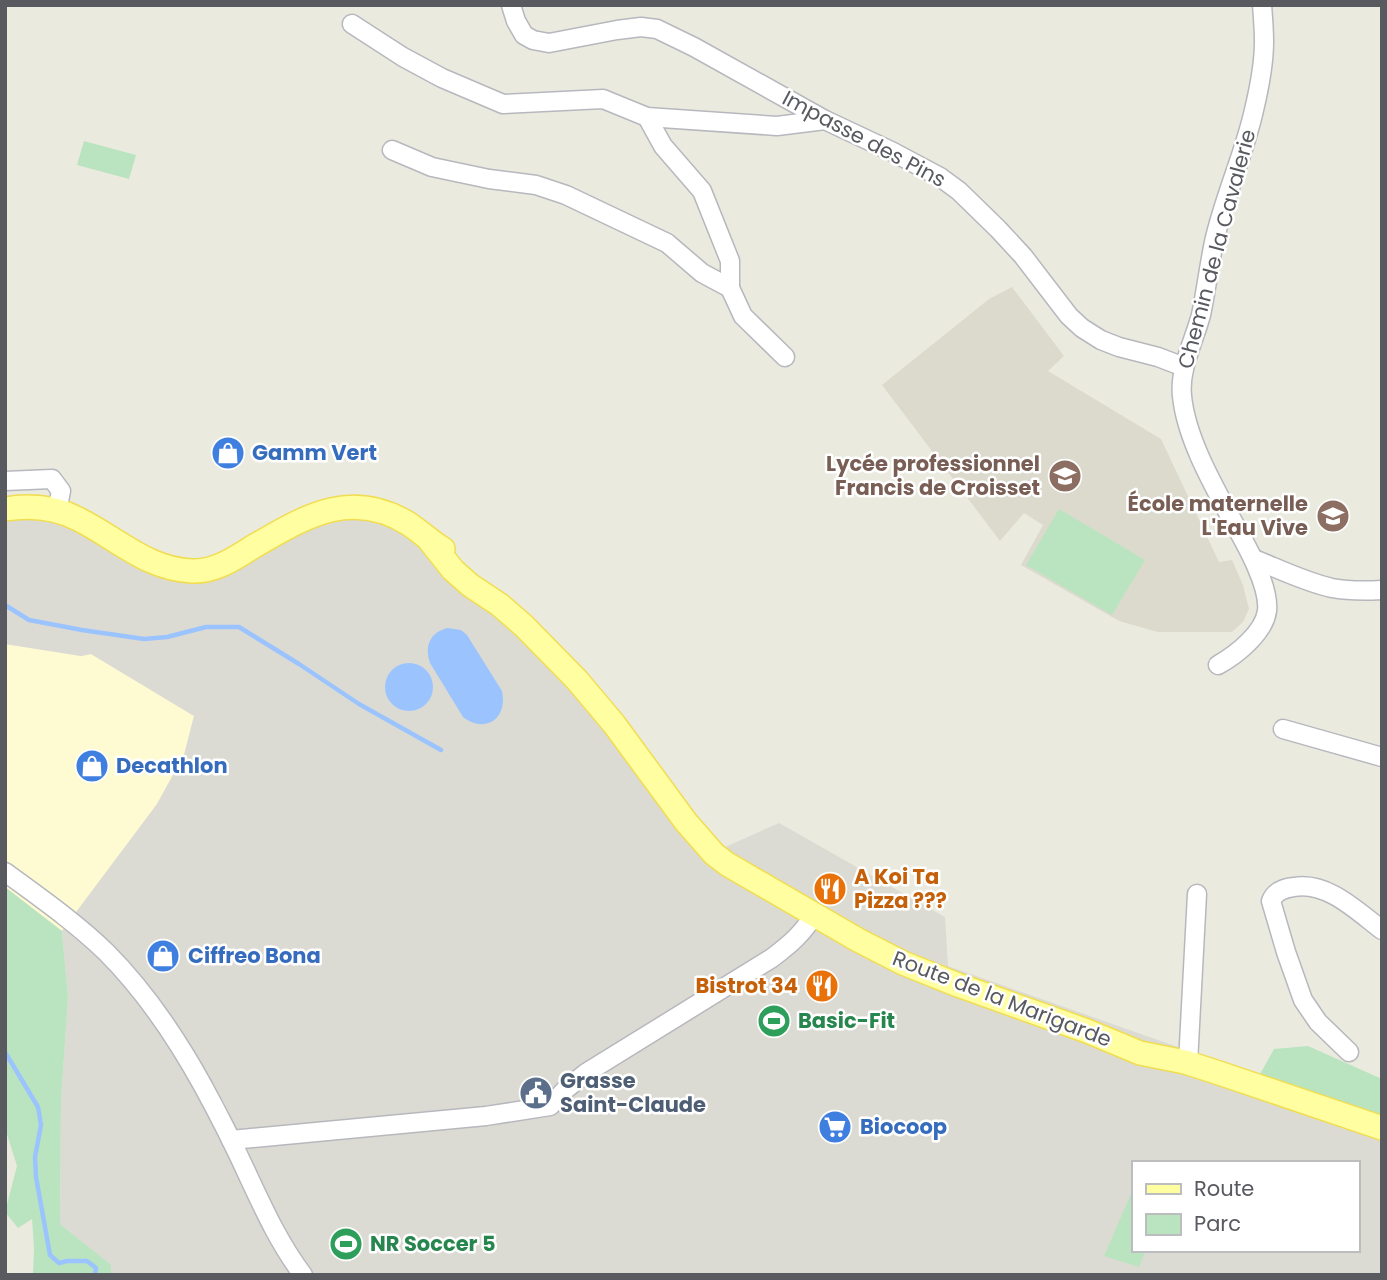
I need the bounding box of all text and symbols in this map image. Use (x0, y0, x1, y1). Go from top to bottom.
street label: Impasse des Pins (777, 83, 951, 194)
street label: Chemin de la Cavalerie (1171, 126, 1262, 372)
shop icon: Gamm Vert (209, 434, 247, 472)
place label: Gamm Vert (252, 438, 377, 467)
place label: Lycée professionnel Francis de Croisset (826, 449, 1040, 502)
school or university icon: Lycée professionnel Francis de Croisset (1046, 457, 1084, 495)
place label: École maternelle L'Eau Vive (1128, 489, 1308, 542)
school or university icon: École maternelle L'Eau Vive (1314, 497, 1352, 535)
shop icon: Decathlon (73, 747, 111, 785)
place label: Decathlon (116, 751, 228, 780)
place label: A Koi Ta Pizza ??? (854, 862, 947, 915)
restaurant icon: A Koi Ta Pizza ??? (811, 870, 849, 908)
shop icon: Ciffreo Bona (144, 937, 182, 975)
place label: Ciffreo Bona (188, 941, 321, 970)
street label: Route de la Marigarde (888, 943, 1116, 1054)
restaurant icon: Bistrot 34 (803, 967, 841, 1005)
place label: Bistrot 34 (695, 971, 798, 1000)
sports icon: Basic-Fit (755, 1002, 793, 1040)
place label: Basic-Fit (798, 1006, 895, 1035)
place label: Grasse Saint-Claude (560, 1066, 706, 1119)
public building icon: Grasse Saint-Claude (517, 1074, 555, 1112)
supermarket icon: Biocoop (816, 1108, 854, 1146)
place label: Biocoop (860, 1112, 947, 1141)
legend (1132, 1161, 1359, 1252)
text: Route (1194, 1174, 1254, 1203)
text: Parc (1194, 1209, 1241, 1238)
sports icon: NR Soccer 5 (327, 1225, 365, 1263)
place label: NR Soccer 5 (370, 1229, 496, 1258)

